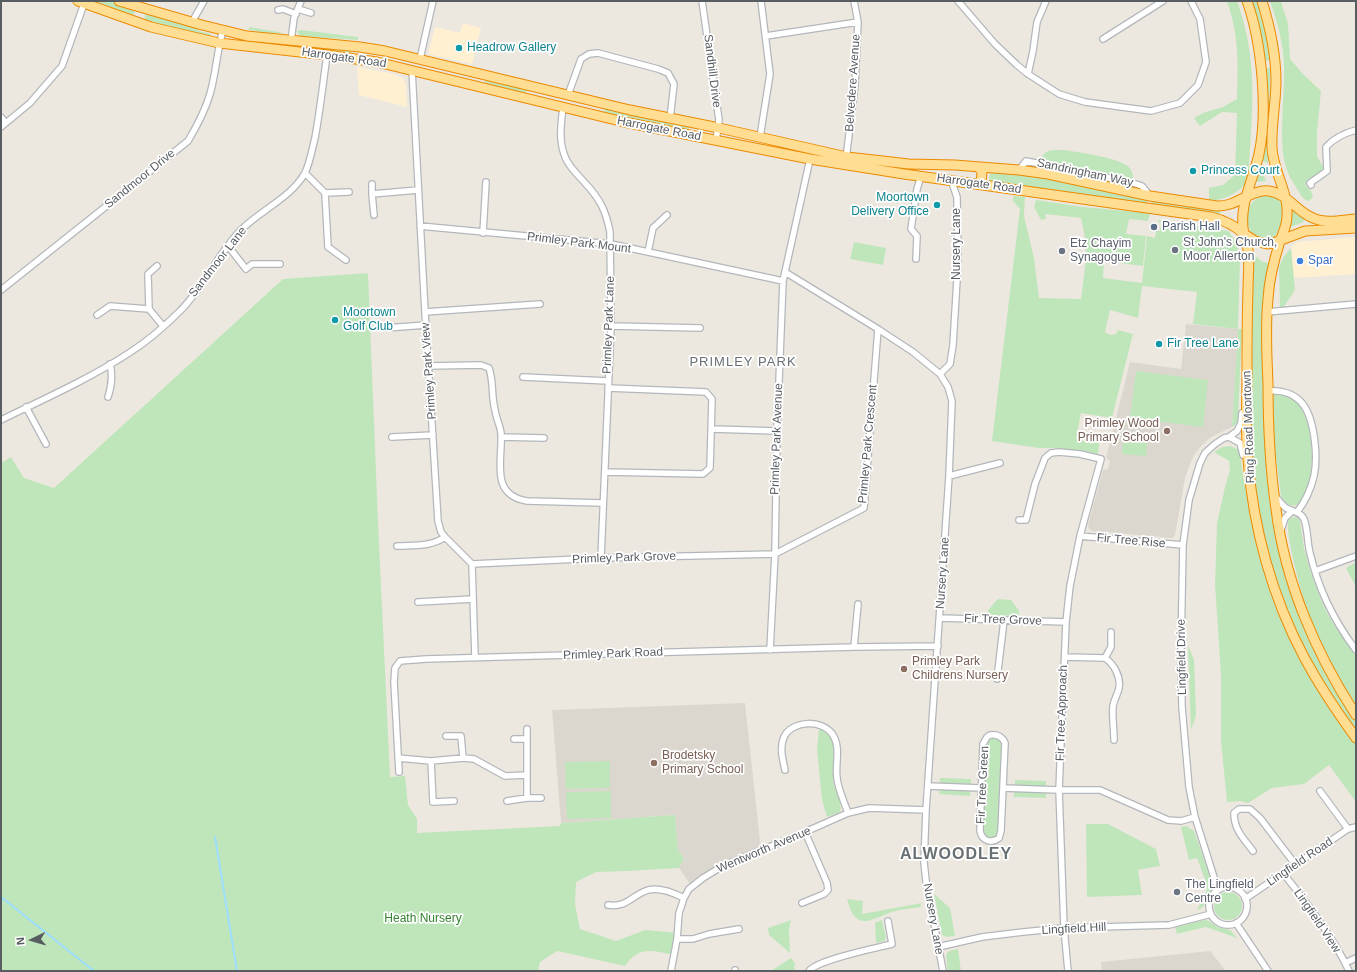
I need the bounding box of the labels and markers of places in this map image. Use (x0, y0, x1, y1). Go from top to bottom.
place label: Headrow Gallery (467, 41, 556, 55)
marker: Headrow Gallery (454, 43, 464, 53)
place label: Princess Court (1201, 164, 1280, 178)
marker: Princess Court (1188, 166, 1198, 176)
place label: Moortown Delivery Office (851, 191, 929, 219)
marker: Moortown Delivery Office (932, 200, 942, 210)
place label: Parish Hall (1162, 220, 1220, 234)
marker: Parish Hall (1149, 222, 1159, 232)
place label: St John's Church, Moor Allerton (1183, 236, 1277, 264)
place label: Etz Chayim Synagogue (1070, 237, 1131, 265)
marker: St John's Church, Moor Allerton (1170, 245, 1180, 255)
marker: Etz Chayim Synagogue (1057, 246, 1067, 256)
place label: Spar (1308, 254, 1333, 268)
marker: Spar (1295, 256, 1305, 266)
place label: Moortown Golf Club (343, 306, 396, 334)
marker: Moortown Golf Club (330, 315, 340, 325)
place label: Fir Tree Lane (1167, 337, 1239, 351)
marker: Fir Tree Lane (1154, 339, 1164, 349)
place label: Primley Wood Primary School (1078, 417, 1159, 445)
marker: Primley Wood Primary School (1162, 426, 1172, 436)
place label: Primley Park Childrens Nursery (912, 655, 1008, 683)
marker: Primley Park Childrens Nursery (899, 664, 909, 674)
place label: Brodetsky Primary School (662, 749, 743, 777)
marker: Brodetsky Primary School (649, 758, 659, 768)
place label: The Lingfield Centre (1185, 878, 1254, 906)
marker: The Lingfield Centre (1172, 887, 1182, 897)

